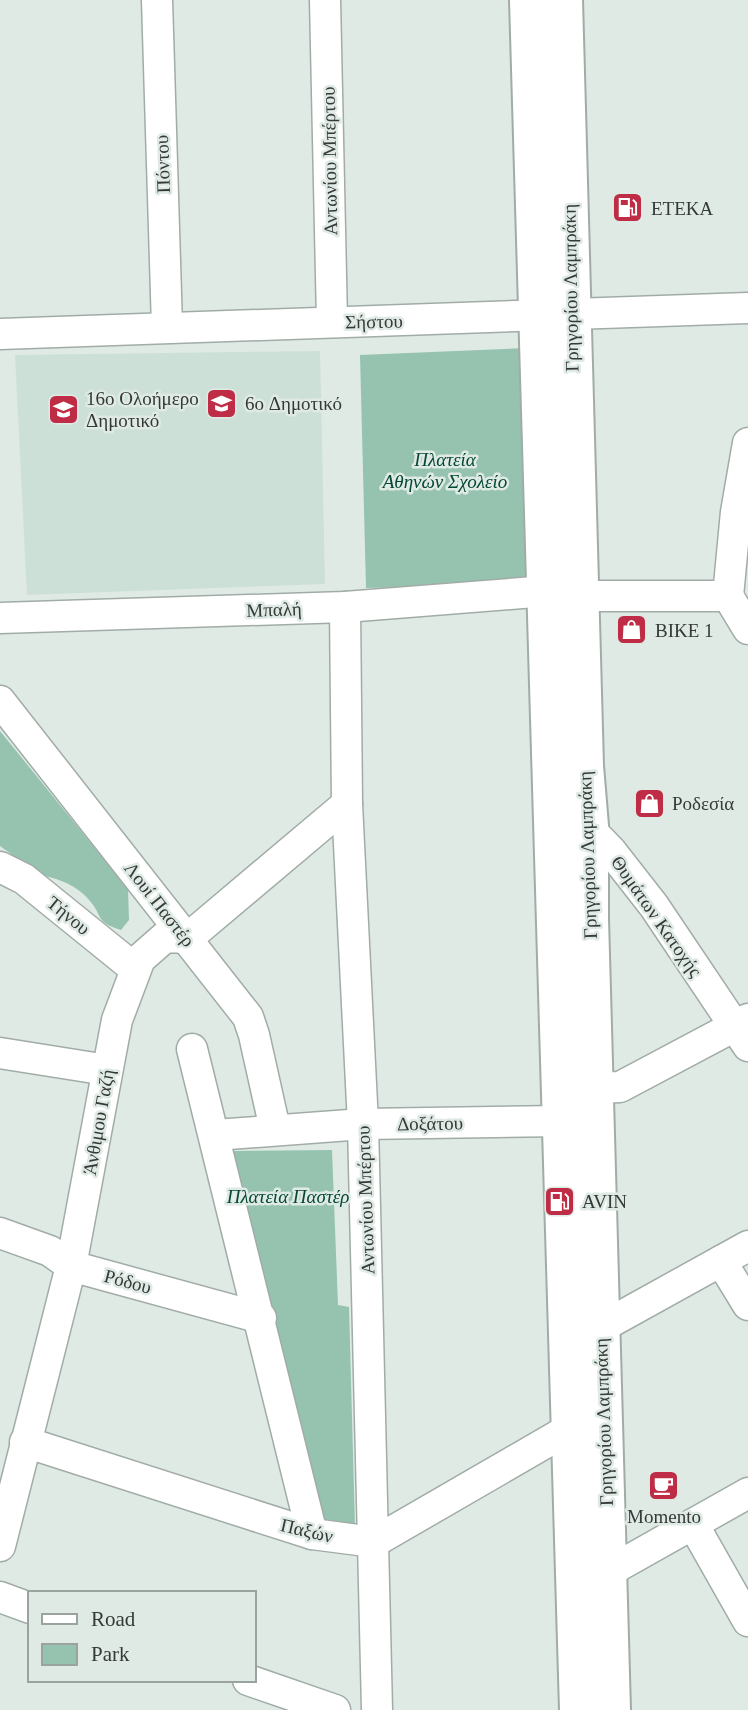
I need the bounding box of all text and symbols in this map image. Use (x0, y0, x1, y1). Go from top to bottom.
street label: Αντωνίου Μπέρτου (318, 86, 341, 236)
street label: Πόντου (151, 134, 174, 194)
fuel station icon: ΕΤΕΚΑ (611, 191, 645, 225)
place label: ΕΤΕΚΑ (651, 198, 714, 219)
street label: Γρηγορίου Λαμπράκη (559, 204, 582, 372)
street label: Σήστου (345, 310, 403, 333)
school or university icon: 6o Δημοτικό (205, 386, 239, 420)
place label: 16o Ολοήμερο Δημοτικό (86, 388, 199, 431)
school or university icon: 16o Ολοήμερο Δημοτικό (46, 392, 80, 426)
place label: 6o Δημοτικό (245, 393, 342, 414)
park label: Πλατεία Αθηνών Σχολείο (381, 449, 507, 492)
street label: Μπαλή (246, 598, 302, 621)
shop icon: BIKE 1 (615, 613, 649, 647)
place label: BIKE 1 (655, 620, 714, 641)
street label: Γρηγορίου Λαμπράκη (574, 771, 601, 939)
shop icon: Ροδεσία (632, 786, 666, 820)
place label: Ροδεσία (672, 793, 734, 814)
street label: Θυμάτων Κατοχής (607, 852, 706, 981)
street label: Λουί Παστέρ (120, 858, 199, 951)
street label: Τήνου (43, 892, 94, 939)
street label: Άνθιμου Γαζή (79, 1068, 118, 1177)
street label: Δοξάτου (397, 1112, 463, 1135)
street label: Αντωνίου Μπέρτου (352, 1125, 379, 1275)
fuel station icon: AVIN (542, 1184, 576, 1218)
park label: Πλατεία Παστέρ (226, 1186, 349, 1207)
place label: AVIN (582, 1191, 627, 1212)
street label: Ρόδου (102, 1265, 154, 1298)
street label: Γρηγορίου Λαμπράκη (590, 1338, 617, 1506)
cafe icon: Momento (647, 1468, 681, 1502)
place label: Momento (627, 1506, 701, 1527)
street label: Παξών (279, 1514, 336, 1547)
legend (28, 1591, 256, 1682)
text: Road (91, 1607, 136, 1631)
text: Park (91, 1642, 130, 1666)

